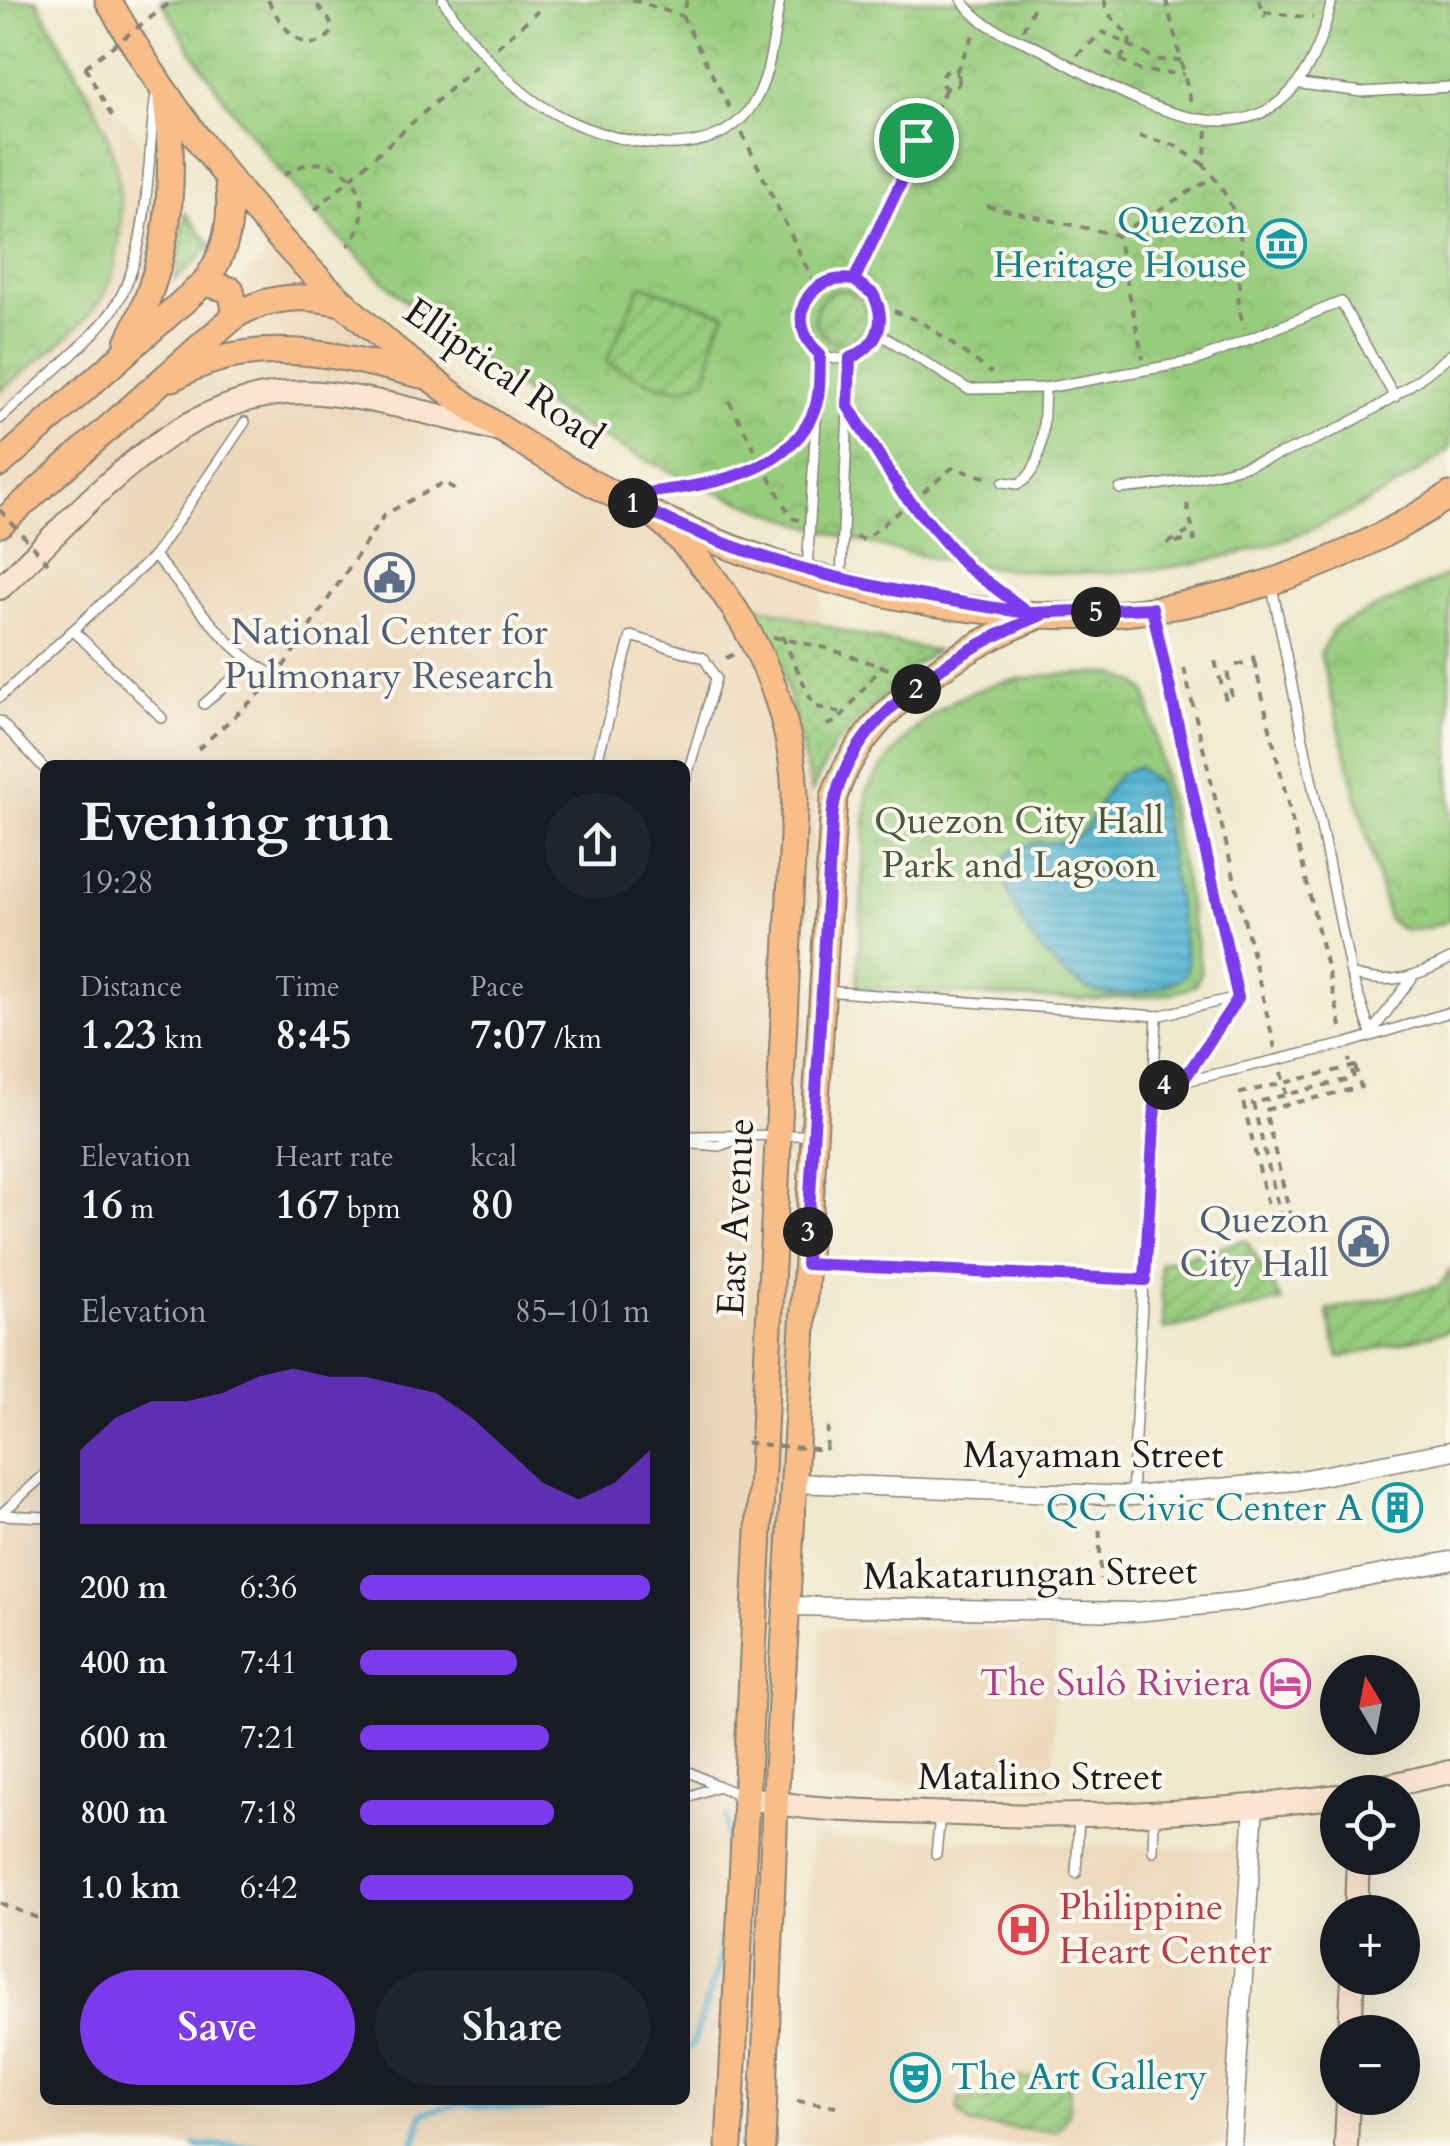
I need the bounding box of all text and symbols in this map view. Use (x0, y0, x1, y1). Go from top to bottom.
pin (874, 98, 959, 183)
icon: arrive (889, 113, 944, 168)
place label: Quezon Heritage House (993, 195, 1247, 291)
museum icon: Quezon Heritage House (1256, 217, 1308, 269)
street label: Elliptical Road (393, 286, 615, 462)
pin: 1 (608, 478, 658, 528)
text: 1 (626, 484, 640, 522)
public building icon: National Center for Pulmonary Research (363, 552, 415, 604)
pin: 5 (1071, 587, 1121, 637)
text: 5 (1089, 593, 1103, 631)
place label: National Center for Pulmonary Research (224, 606, 554, 702)
pin: 2 (891, 664, 941, 714)
text: 2 (909, 670, 923, 708)
text: Evening run (80, 786, 393, 860)
button: share (545, 793, 650, 898)
park label: Quezon City Hall Park and Lagoon (874, 795, 1164, 891)
text: 19:28 (80, 861, 154, 905)
text: Distance (80, 968, 182, 1006)
text: Time (275, 968, 340, 1006)
text: Pace (470, 968, 524, 1006)
text: 1.23 (80, 1006, 157, 1063)
text: 8:45 (275, 1006, 352, 1063)
text: 7:07 (470, 1006, 547, 1063)
text: km (157, 1020, 203, 1058)
text: /km (547, 1020, 602, 1058)
pin: 4 (1139, 1060, 1189, 1110)
text: 4 (1157, 1066, 1171, 1104)
street label: East Avenue (705, 1117, 767, 1317)
text: Elevation (80, 1138, 191, 1176)
text: Heart rate (275, 1138, 394, 1176)
text: kcal (470, 1138, 517, 1176)
text: 16 (80, 1176, 123, 1233)
text: 167 (275, 1176, 340, 1233)
text: 80 (470, 1176, 513, 1233)
text: m (123, 1190, 154, 1228)
text: bpm (340, 1190, 401, 1228)
place label: Quezon City Hall (1179, 1194, 1329, 1290)
pin: 3 (783, 1207, 833, 1257)
text: 3 (801, 1213, 815, 1251)
public building icon: Quezon City Hall (1338, 1216, 1390, 1268)
text: Elevation (80, 1290, 207, 1334)
text: 85–101 m (515, 1290, 650, 1334)
street label: Mayaman Street (963, 1429, 1223, 1481)
place label: QC Civic Center A (1045, 1482, 1363, 1534)
building icon: QC Civic Center A (1372, 1482, 1424, 1534)
street label: Makatarungan Street (862, 1545, 1198, 1603)
text: 200 m (80, 1566, 167, 1610)
text: 6:36 (240, 1566, 297, 1610)
text: 400 m (80, 1641, 167, 1685)
text: 7:41 (240, 1641, 297, 1685)
north arrow (1320, 1655, 1420, 1755)
map controls (1320, 1655, 1420, 2115)
place label: The Sulô Riviera (980, 1657, 1251, 1709)
hotel icon: The Sulô Riviera (1260, 1657, 1312, 1709)
text: 600 m (80, 1716, 167, 1760)
text: 7:21 (240, 1716, 297, 1760)
street label: Matalino Street (918, 1751, 1162, 1803)
button: locate (1320, 1775, 1420, 1875)
text: 800 m (80, 1791, 167, 1835)
text: 7:18 (240, 1791, 297, 1835)
text: 1.0 km (80, 1866, 180, 1910)
text: 6:42 (240, 1866, 297, 1910)
place label: Philippine Heart Center (1059, 1881, 1272, 1977)
button: + (1320, 1895, 1420, 1995)
hospital icon: Philippine Heart Center (998, 1903, 1050, 1955)
button: Save (80, 1970, 355, 2085)
button: Share (375, 1970, 650, 2085)
button: − (1320, 2015, 1420, 2115)
theatre icon: The Art Gallery (890, 2051, 942, 2103)
place label: The Art Gallery (951, 2051, 1207, 2103)

